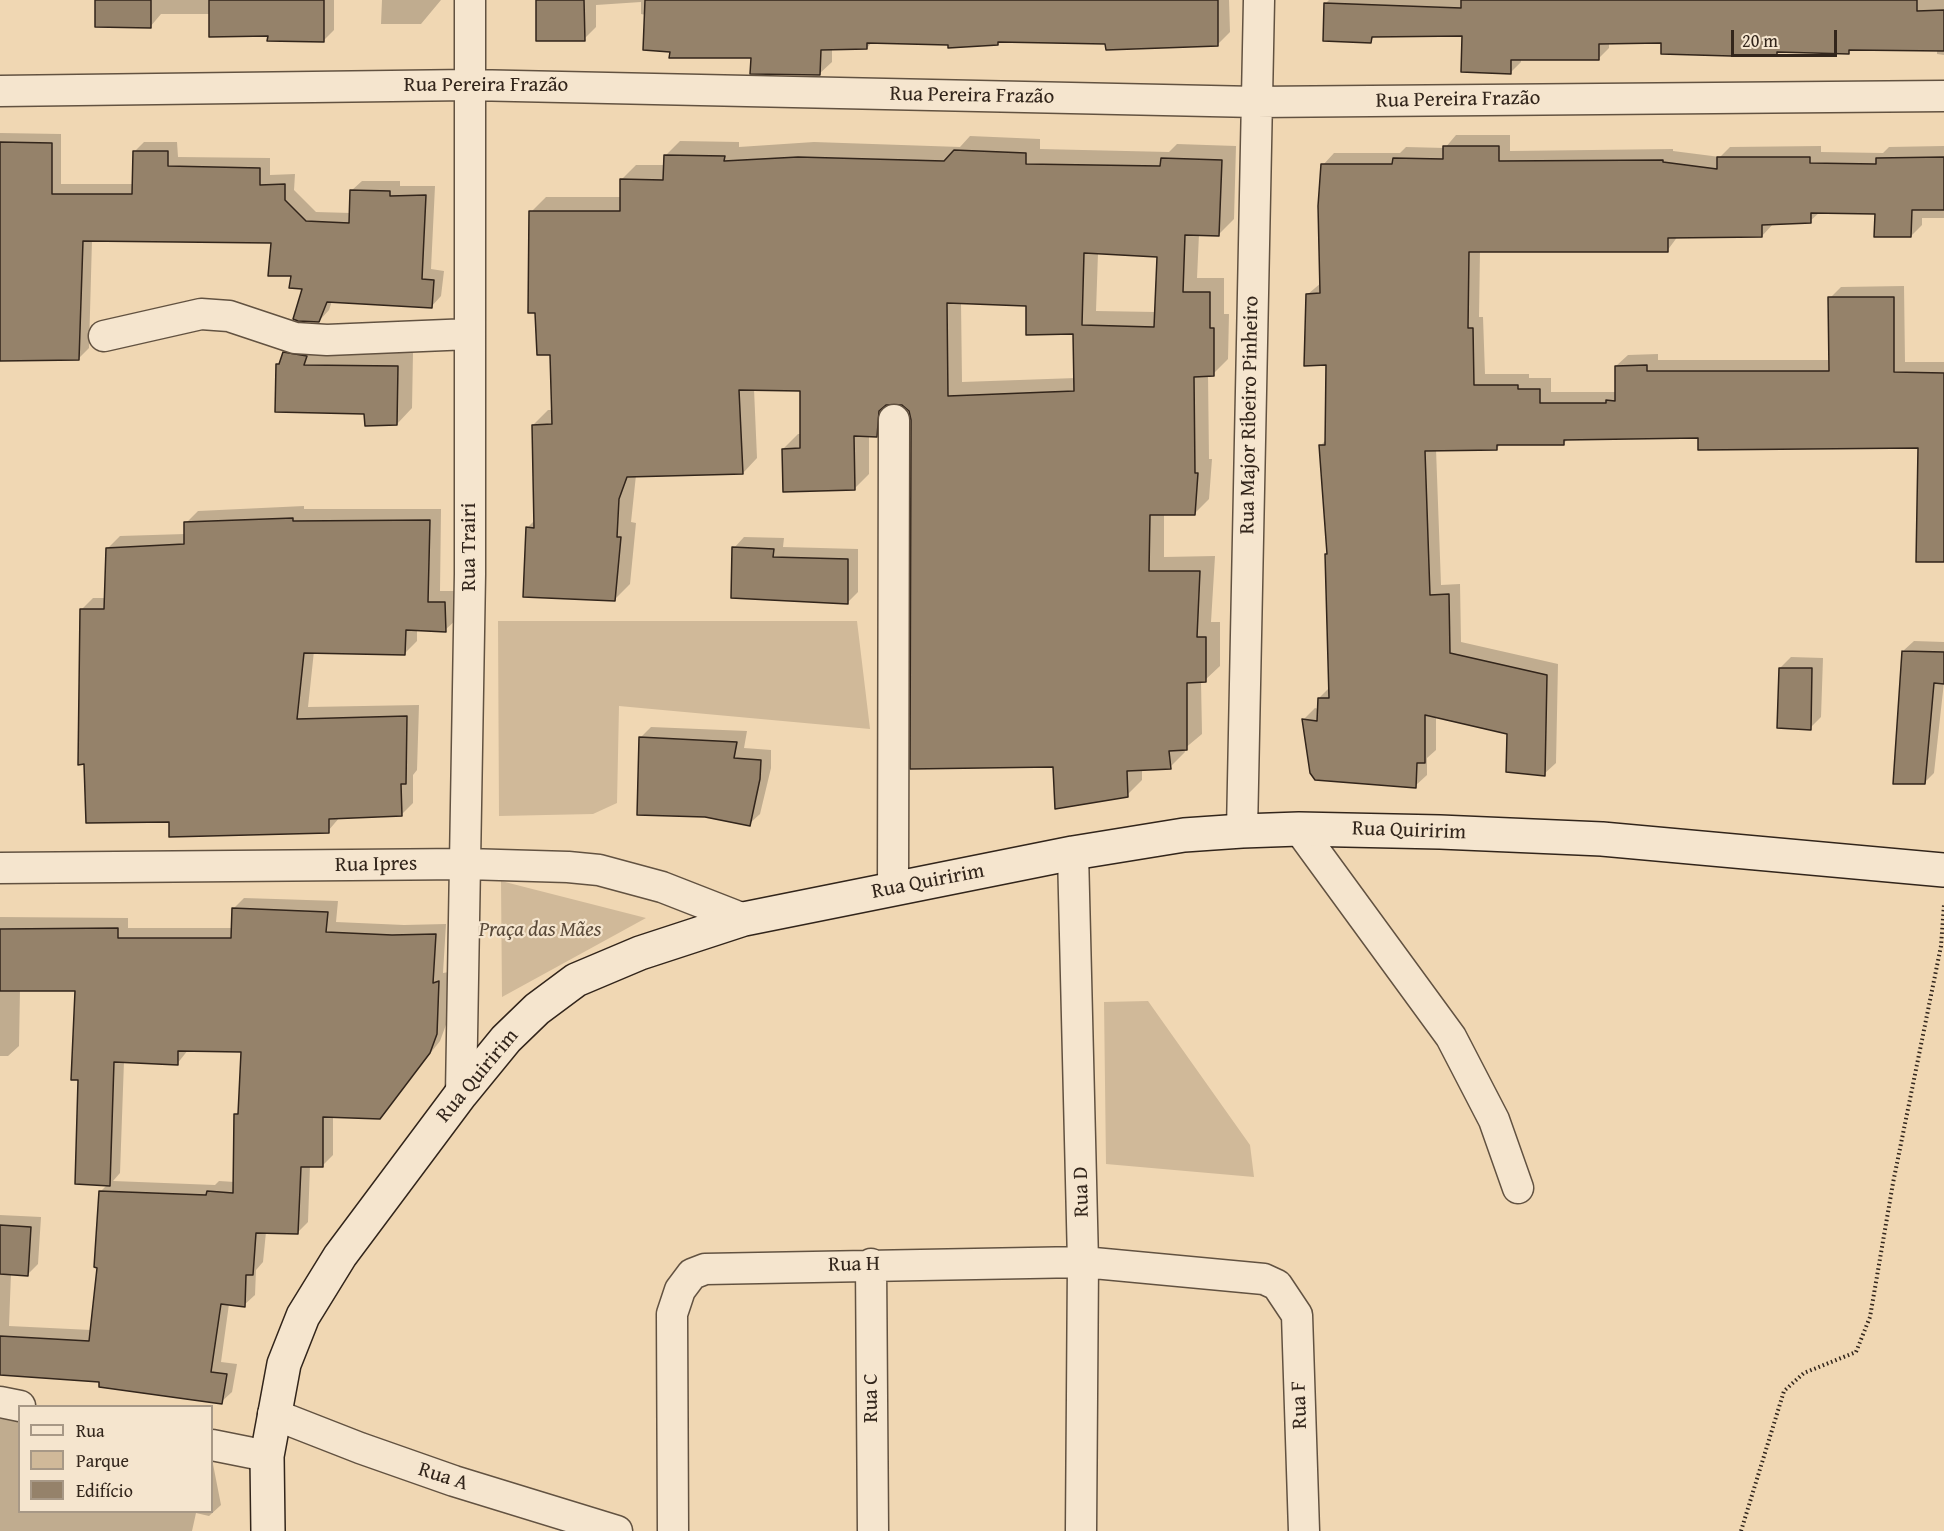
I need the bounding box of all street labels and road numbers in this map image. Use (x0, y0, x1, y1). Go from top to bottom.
street label: Rua Pereira Frazão (404, 73, 568, 99)
street label: Rua Pereira Frazão (889, 82, 1055, 110)
street label: Rua Pereira Frazão (1375, 86, 1541, 114)
street label: Rua Major Ribeiro Pinheiro (1235, 295, 1265, 535)
street label: Rua Trairi (457, 503, 483, 591)
street label: Rua Quiririm (1351, 816, 1467, 846)
street label: Rua Ipres (335, 852, 417, 878)
street label: Rua Quiririm (870, 859, 986, 905)
street label: Rua Quiririm (432, 1024, 524, 1128)
street label: Rua D (1069, 1166, 1095, 1218)
street label: Rua H (828, 1252, 880, 1278)
street label: Rua C (859, 1373, 885, 1423)
street label: Rua F (1287, 1380, 1313, 1430)
street label: Rua A (415, 1457, 471, 1497)

